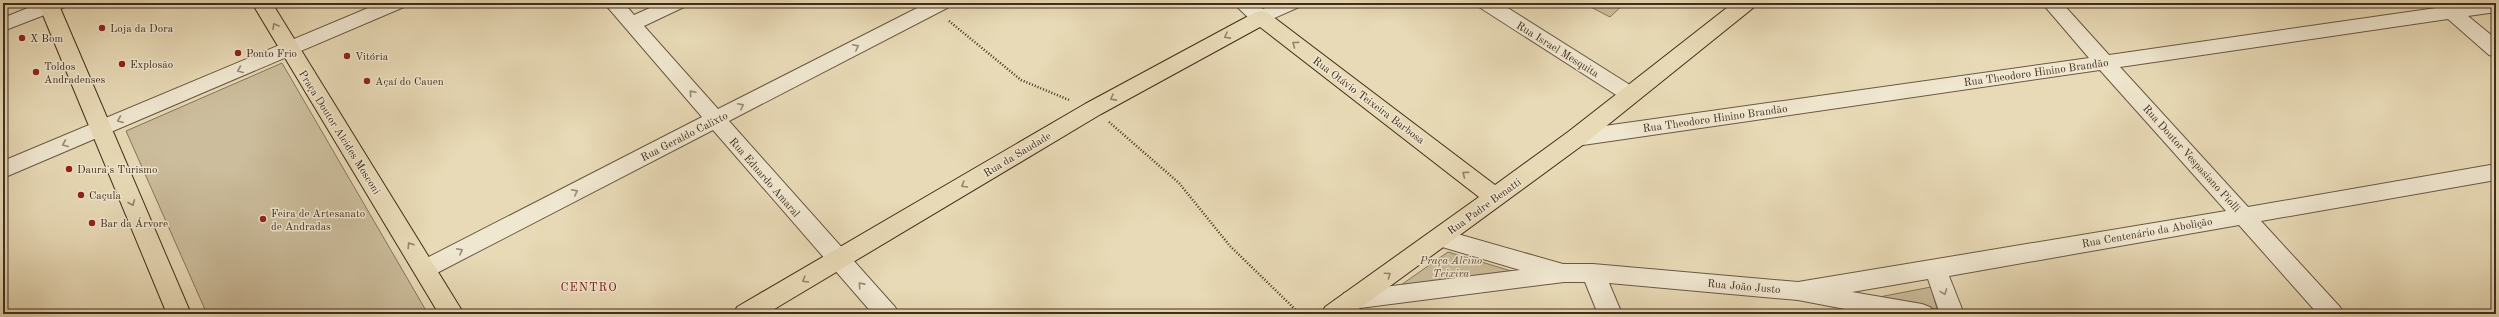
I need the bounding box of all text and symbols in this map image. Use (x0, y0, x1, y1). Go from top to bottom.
street label: Rua Israel Mesquita (1514, 20, 1601, 80)
marker: Loja da Dora (97, 23, 107, 33)
one-way arrow (273, 23, 280, 30)
place label: Loja da Dora (110, 24, 174, 35)
one-way arrow (1224, 32, 1231, 39)
marker: X Bom (17, 33, 27, 43)
place label: X Bom (30, 34, 63, 45)
one-way arrow (1293, 42, 1300, 49)
one-way arrow (852, 44, 860, 52)
marker: Ponto Frio (233, 48, 243, 58)
place label: Ponto Frio (246, 49, 297, 60)
marker: Vitória (342, 51, 352, 61)
place label: Vitória (355, 52, 389, 63)
street label: Rua Otávio Teixeira Barbosa (1310, 56, 1426, 147)
street label: Rua Theodoro Hinino Brandão (1963, 58, 2109, 89)
marker: Explosão (117, 59, 127, 69)
place label: Explosão (130, 60, 173, 71)
place label: Toldos Andradenses (44, 62, 106, 86)
one-way arrow (237, 65, 245, 73)
marker: Toldos Andradenses (31, 67, 41, 77)
street label: Praça Doutor Alcides Mosconi (296, 69, 382, 197)
marker: Açaí do Cauen (362, 76, 372, 86)
place label: Açaí do Cauen (375, 77, 444, 88)
one-way arrow (689, 90, 697, 98)
one-way arrow (1109, 94, 1117, 101)
one-way arrow (736, 103, 744, 111)
street label: Rua Doutor Vespasiano Piolli (2140, 103, 2242, 215)
street label: Rua Theodoro Hinino Brandão (1642, 104, 1788, 135)
street label: Rua Geraldo Calixto (639, 111, 730, 164)
one-way arrow (117, 116, 124, 124)
street label: Rua da Saudade (982, 131, 1053, 180)
street label: Rua Eduardo Amaral (727, 136, 801, 220)
one-way arrow (62, 139, 69, 147)
marker: Daura's Turismo (64, 164, 74, 174)
place label: Daura's Turismo (77, 165, 158, 176)
one-way arrow (1463, 172, 1470, 179)
street label: Rua Padre Benatti (1446, 177, 1524, 237)
one-way arrow (961, 181, 968, 188)
one-way arrow (571, 189, 579, 196)
marker: Caçula (76, 190, 86, 200)
place label: Caçula (89, 191, 121, 202)
one-way arrow (128, 200, 136, 207)
place label: Feira de Artesanato de Andradas (271, 209, 365, 233)
marker: Feira de Artesanato de Andradas (258, 214, 268, 224)
place label: Bar da Árvore (100, 217, 168, 230)
street label: Rua Centenário da Abolição (2081, 217, 2213, 250)
marker: Bar da Árvore (87, 218, 97, 228)
one-way arrow (407, 242, 415, 249)
one-way arrow (456, 249, 463, 256)
park label: Praça Alcino Teixira (1419, 256, 1482, 280)
one-way arrow (1384, 273, 1391, 280)
one-way arrow (802, 275, 809, 282)
street label: Rua João Justo (1707, 279, 1781, 296)
district label: CENTRO (560, 282, 618, 294)
one-way arrow (858, 282, 866, 290)
one-way arrow (1940, 289, 1948, 296)

